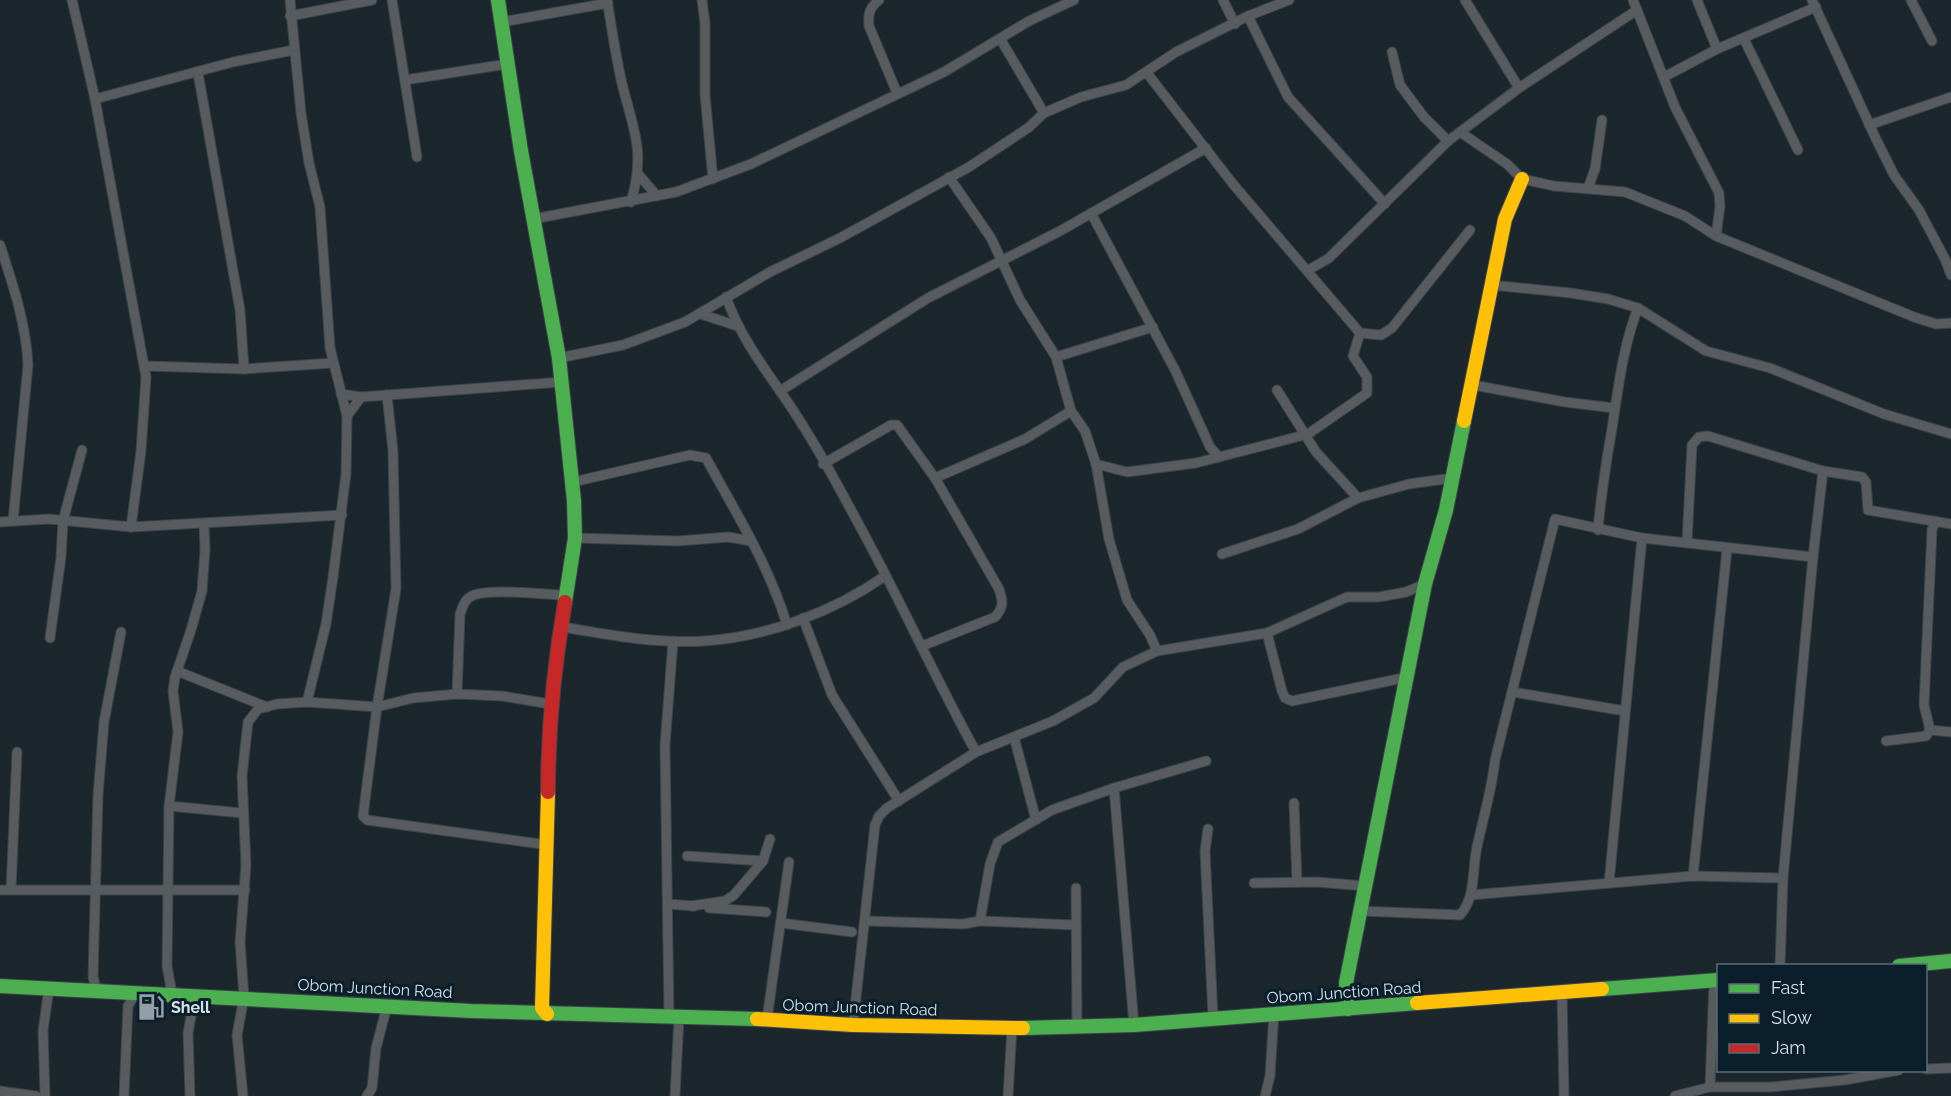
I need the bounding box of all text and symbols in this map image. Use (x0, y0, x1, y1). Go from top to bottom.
legend (1717, 964, 1927, 1072)
street label: Obom Junction Road (297, 975, 453, 1002)
text: Fast (1771, 977, 1805, 998)
street label: Obom Junction Road (1266, 978, 1422, 1007)
fuel station icon: Shell (136, 992, 166, 1022)
street label: Obom Junction Road (782, 995, 938, 1020)
place label: Shell (171, 998, 211, 1017)
text: Slow (1771, 1007, 1812, 1028)
text: Jam (1771, 1037, 1806, 1058)

